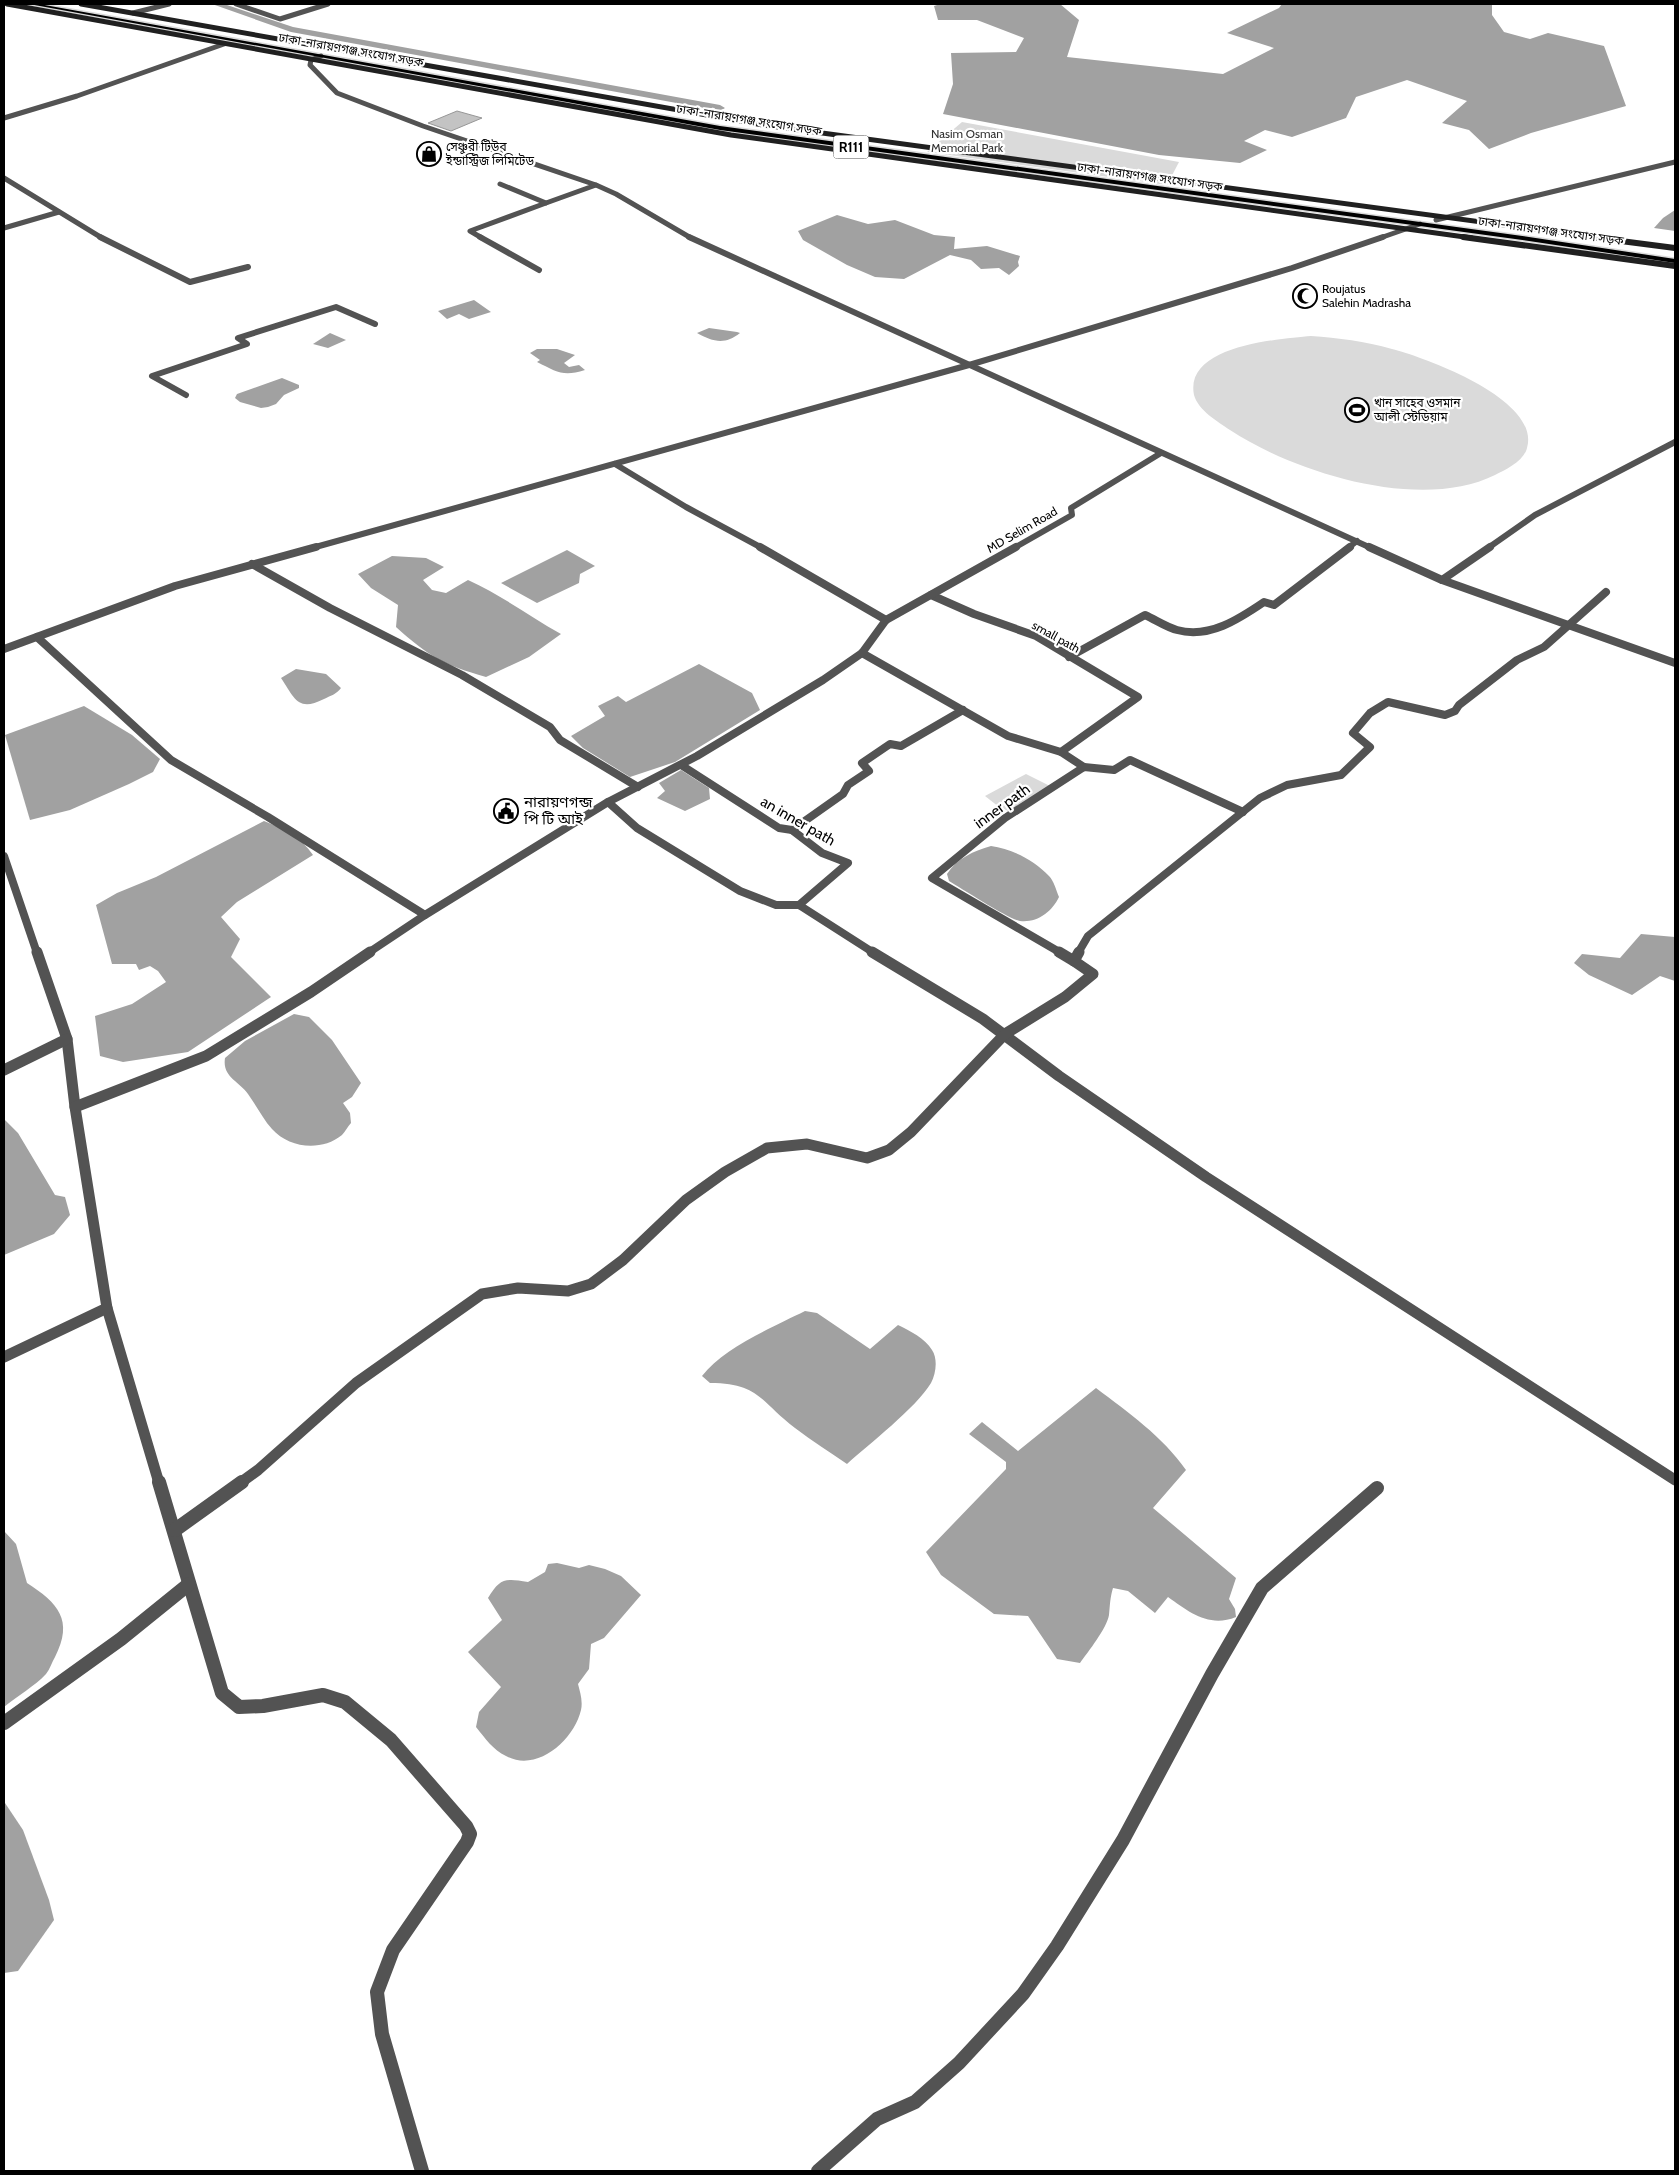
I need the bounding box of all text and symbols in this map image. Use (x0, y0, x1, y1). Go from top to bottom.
street label: ঢাকা-নারায়ণগঞ্জ সংযোগ সড়ক (276, 29, 425, 70)
street label: ঢাকা-নারায়ণগঞ্জ সংযোগ সড়ক (674, 100, 823, 138)
park label: Nasim Osman Memorial Park (931, 126, 1004, 155)
road number: R111 (834, 136, 868, 158)
place label: সেঞ্চুরী টিউব ইন্ডাস্ট্রিজ লিমিটেড (445, 139, 534, 168)
shop icon: সেঞ্চুরী টিউব ইন্ডাস্ট্রিজ লিমিটেড (416, 141, 442, 167)
street label: ঢাকা-নারায়ণগঞ্জ সংযোগ সড়ক (1075, 159, 1224, 194)
street label: ঢাকা-নারায়ণগঞ্জ সংযোগ সড়ক (1476, 213, 1625, 248)
place label: Roujatus Salehin Madrasha (1322, 281, 1411, 310)
mosque icon: Roujatus Salehin Madrasha (1292, 283, 1318, 309)
place label: খান সাহেব ওসমান আলী স্টেডিয়াম (1373, 395, 1461, 424)
sports icon: খান সাহেব ওসমান আলী স্টেডিয়াম (1344, 397, 1370, 423)
street label: MD Selim Road (984, 503, 1060, 556)
street label: small path (1030, 617, 1083, 656)
street label: inner path (971, 780, 1033, 832)
street label: an inner path (757, 792, 839, 850)
place label: নারায়ণগন্জ পি টি আই (523, 793, 593, 828)
public building icon: নারায়ণগন্জ পি টি আই (493, 798, 519, 824)

